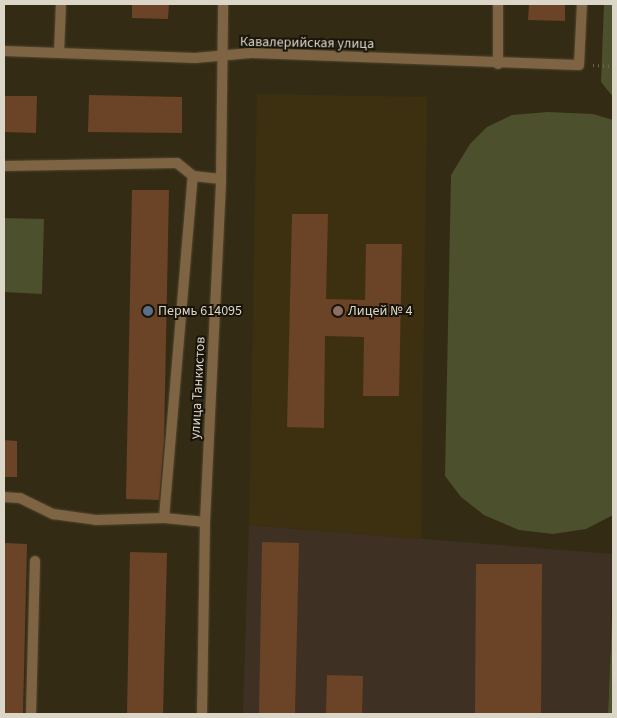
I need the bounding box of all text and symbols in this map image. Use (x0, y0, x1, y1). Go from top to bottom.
street label: Кавалерийская улица (240, 33, 374, 53)
place label: Пермь 614095 (158, 303, 242, 319)
place label: Лицей № 4 (348, 303, 412, 319)
marker: Пермь 614095 (142, 305, 154, 317)
marker: Лицей № 4 (332, 305, 344, 317)
street label: улица Танкистов (187, 336, 209, 440)

